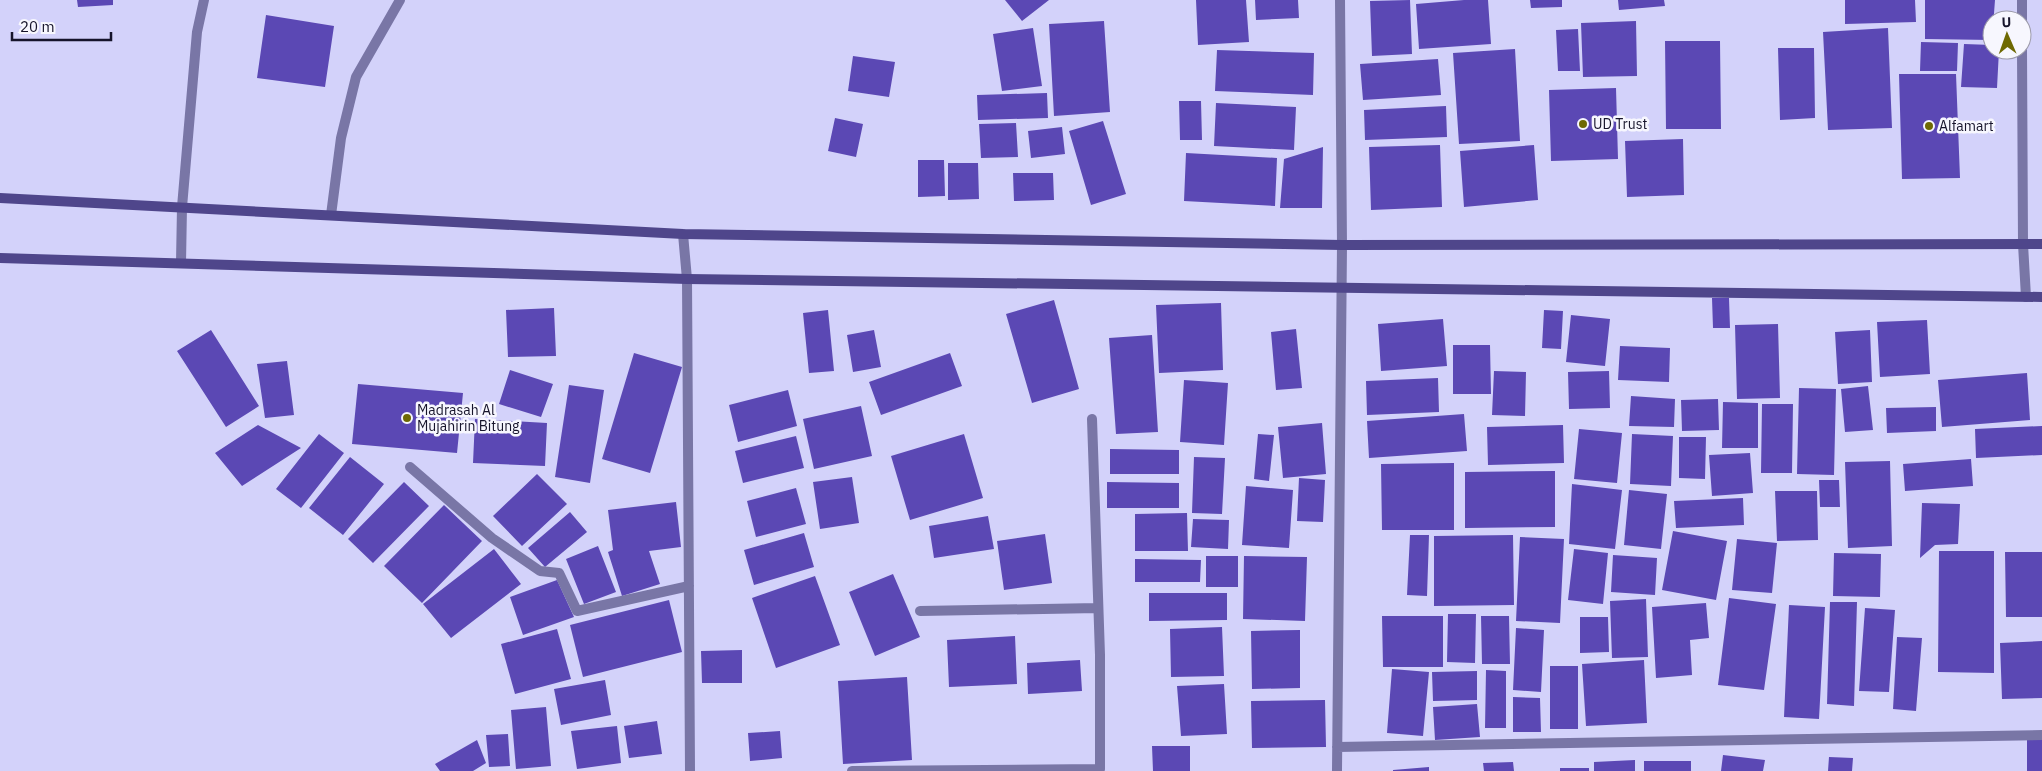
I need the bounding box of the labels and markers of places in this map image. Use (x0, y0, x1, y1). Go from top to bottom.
place label: UD Trust (1593, 115, 1647, 133)
place label: Alfamart (1939, 117, 1994, 135)
marker: UD Trust (1577, 118, 1589, 130)
marker: Alfamart (1923, 120, 1935, 132)
place label: Madrasah Al Mujahirin Bitung (417, 401, 520, 435)
marker: Madrasah Al Mujahirin Bitung (401, 412, 413, 424)

